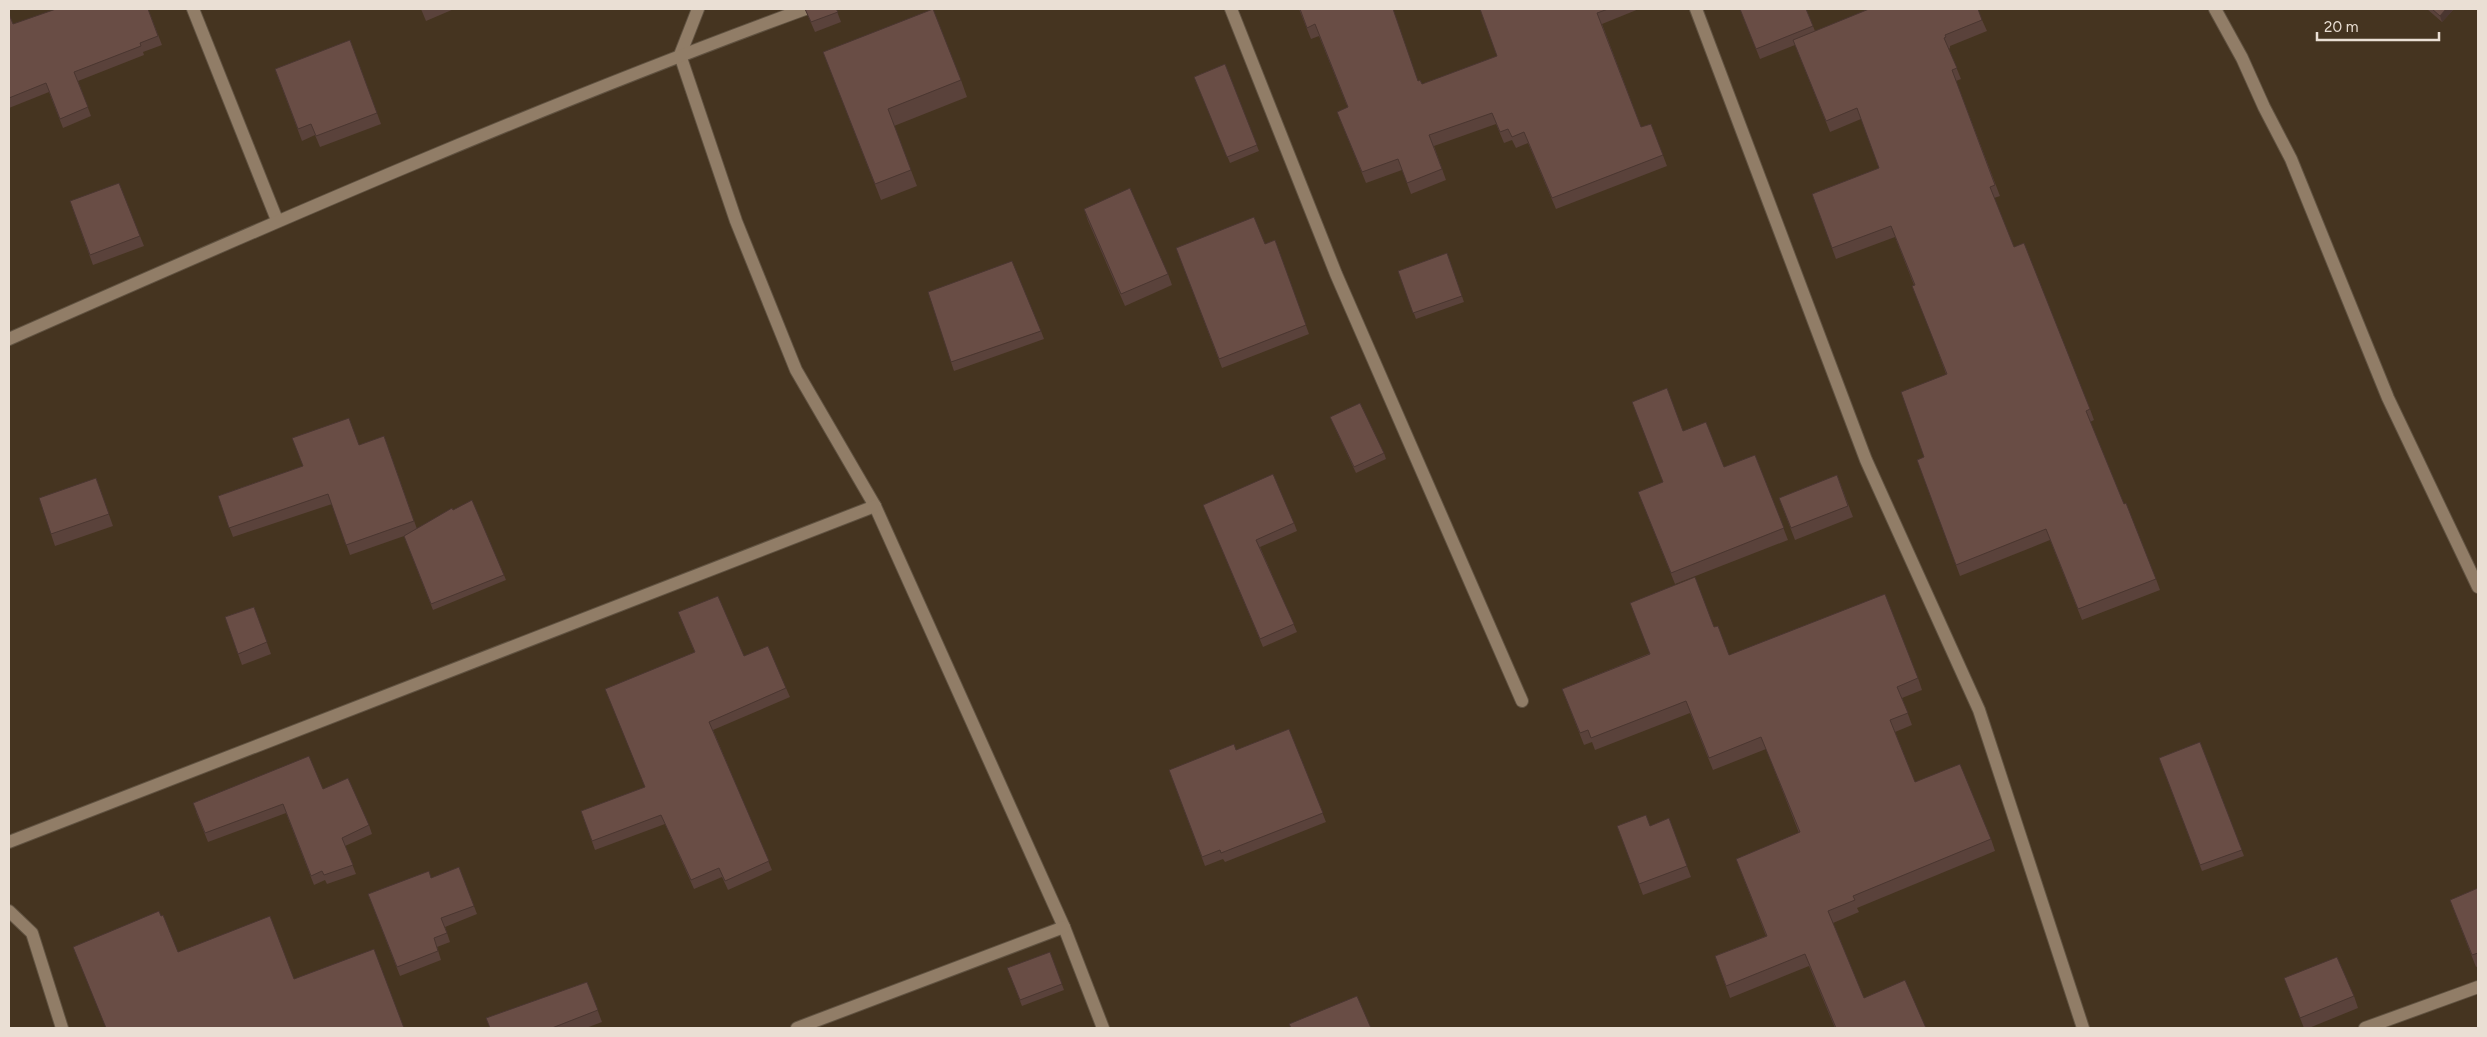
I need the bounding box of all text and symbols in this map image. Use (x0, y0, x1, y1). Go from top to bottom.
scale bar (2317, 10, 2440, 42)
text: 20 m (2324, 18, 2358, 36)

